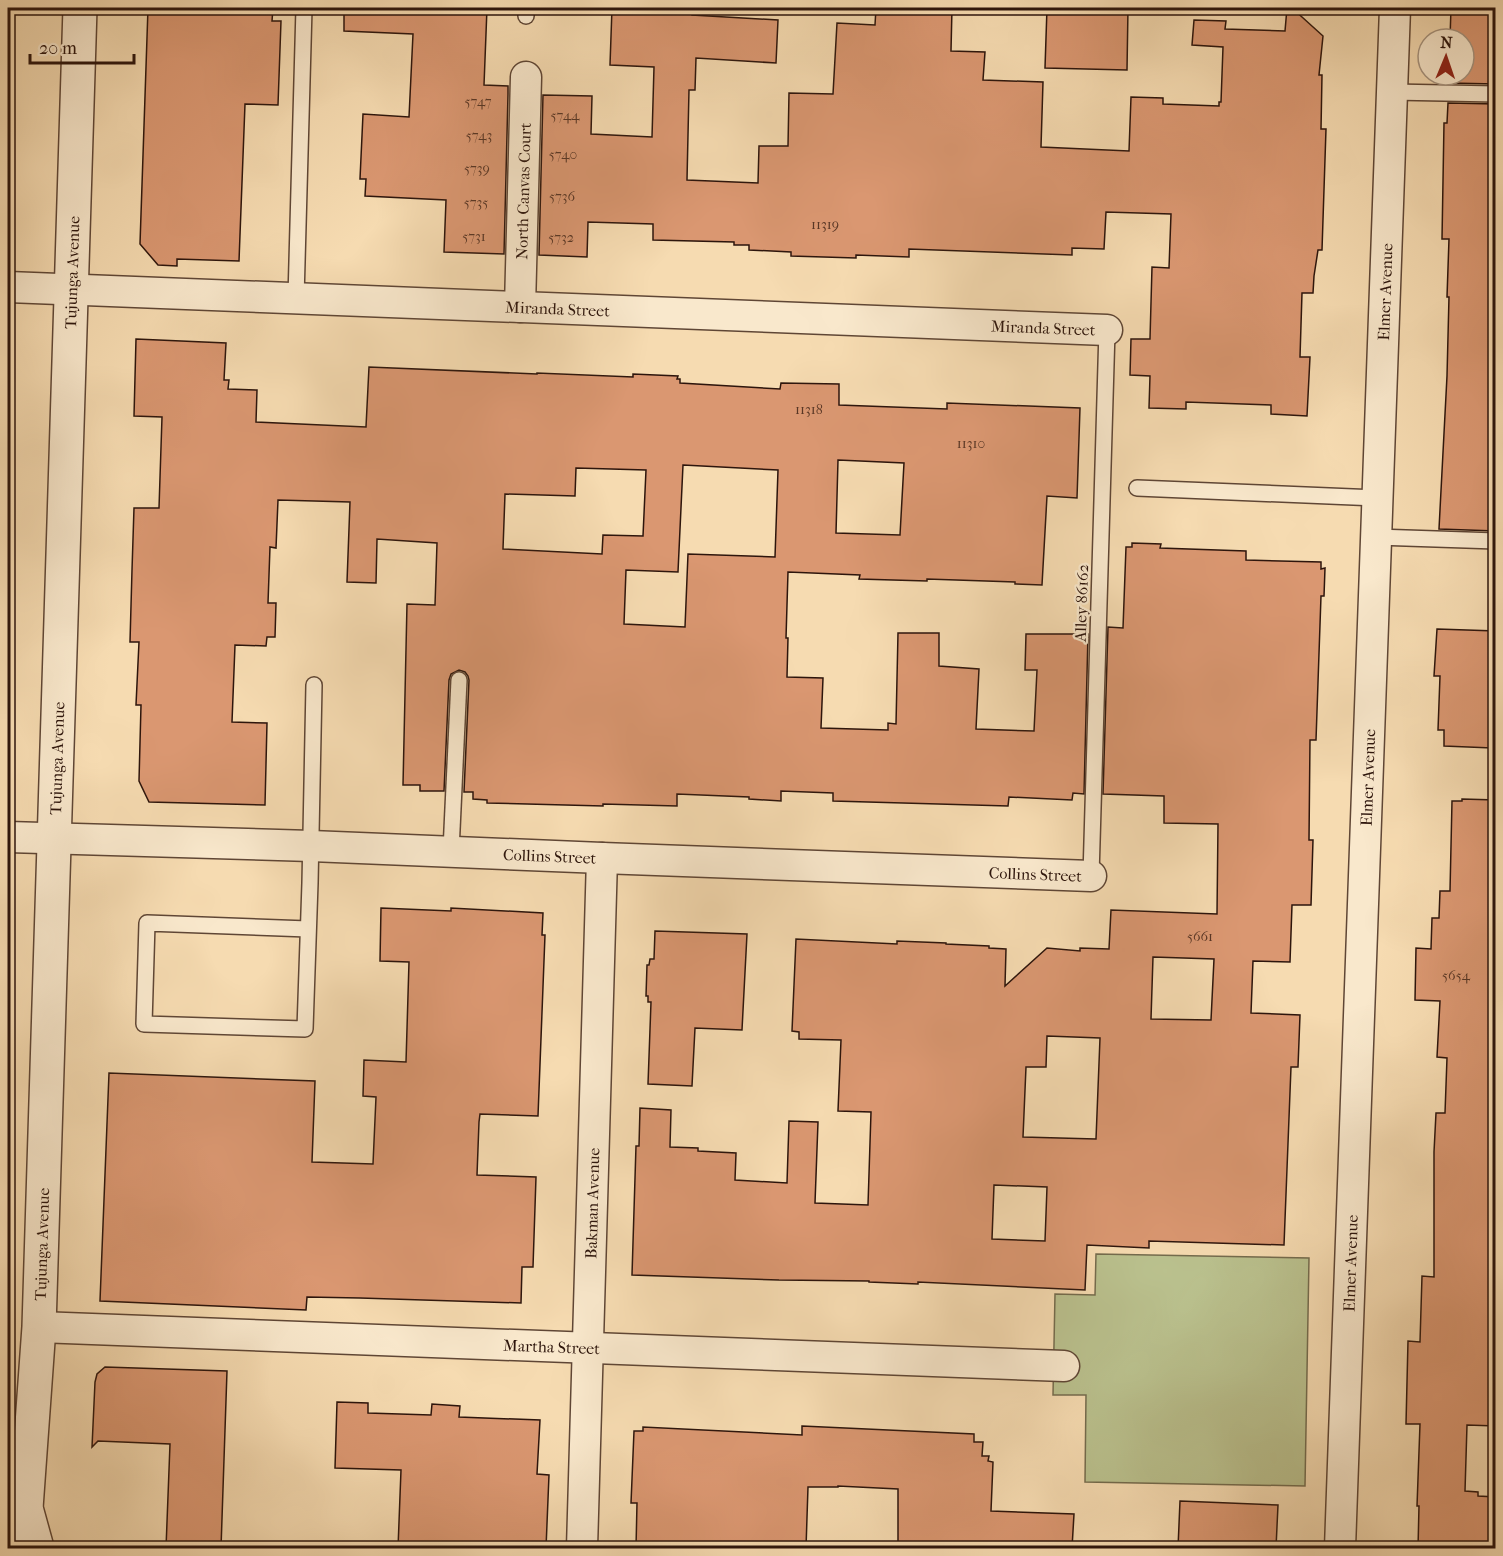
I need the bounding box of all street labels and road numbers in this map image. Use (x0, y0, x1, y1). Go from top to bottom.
street label: North Canvas Court (512, 122, 535, 260)
street label: Tujunga Avenue (61, 216, 84, 329)
street label: Elmer Avenue (1374, 243, 1397, 341)
street label: Miranda Street (505, 297, 611, 321)
street label: Miranda Street (991, 316, 1096, 340)
street label: Alley 86162 (1071, 564, 1092, 643)
street label: Tujunga Avenue (46, 701, 68, 815)
street label: Elmer Avenue (1357, 728, 1379, 826)
street label: Collins Street (503, 845, 597, 868)
street label: Collins Street (988, 863, 1083, 886)
street label: Bakman Avenue (581, 1147, 604, 1259)
street label: Tujunga Avenue (31, 1187, 53, 1301)
street label: Elmer Avenue (1339, 1214, 1362, 1312)
street label: Martha Street (503, 1336, 601, 1358)

